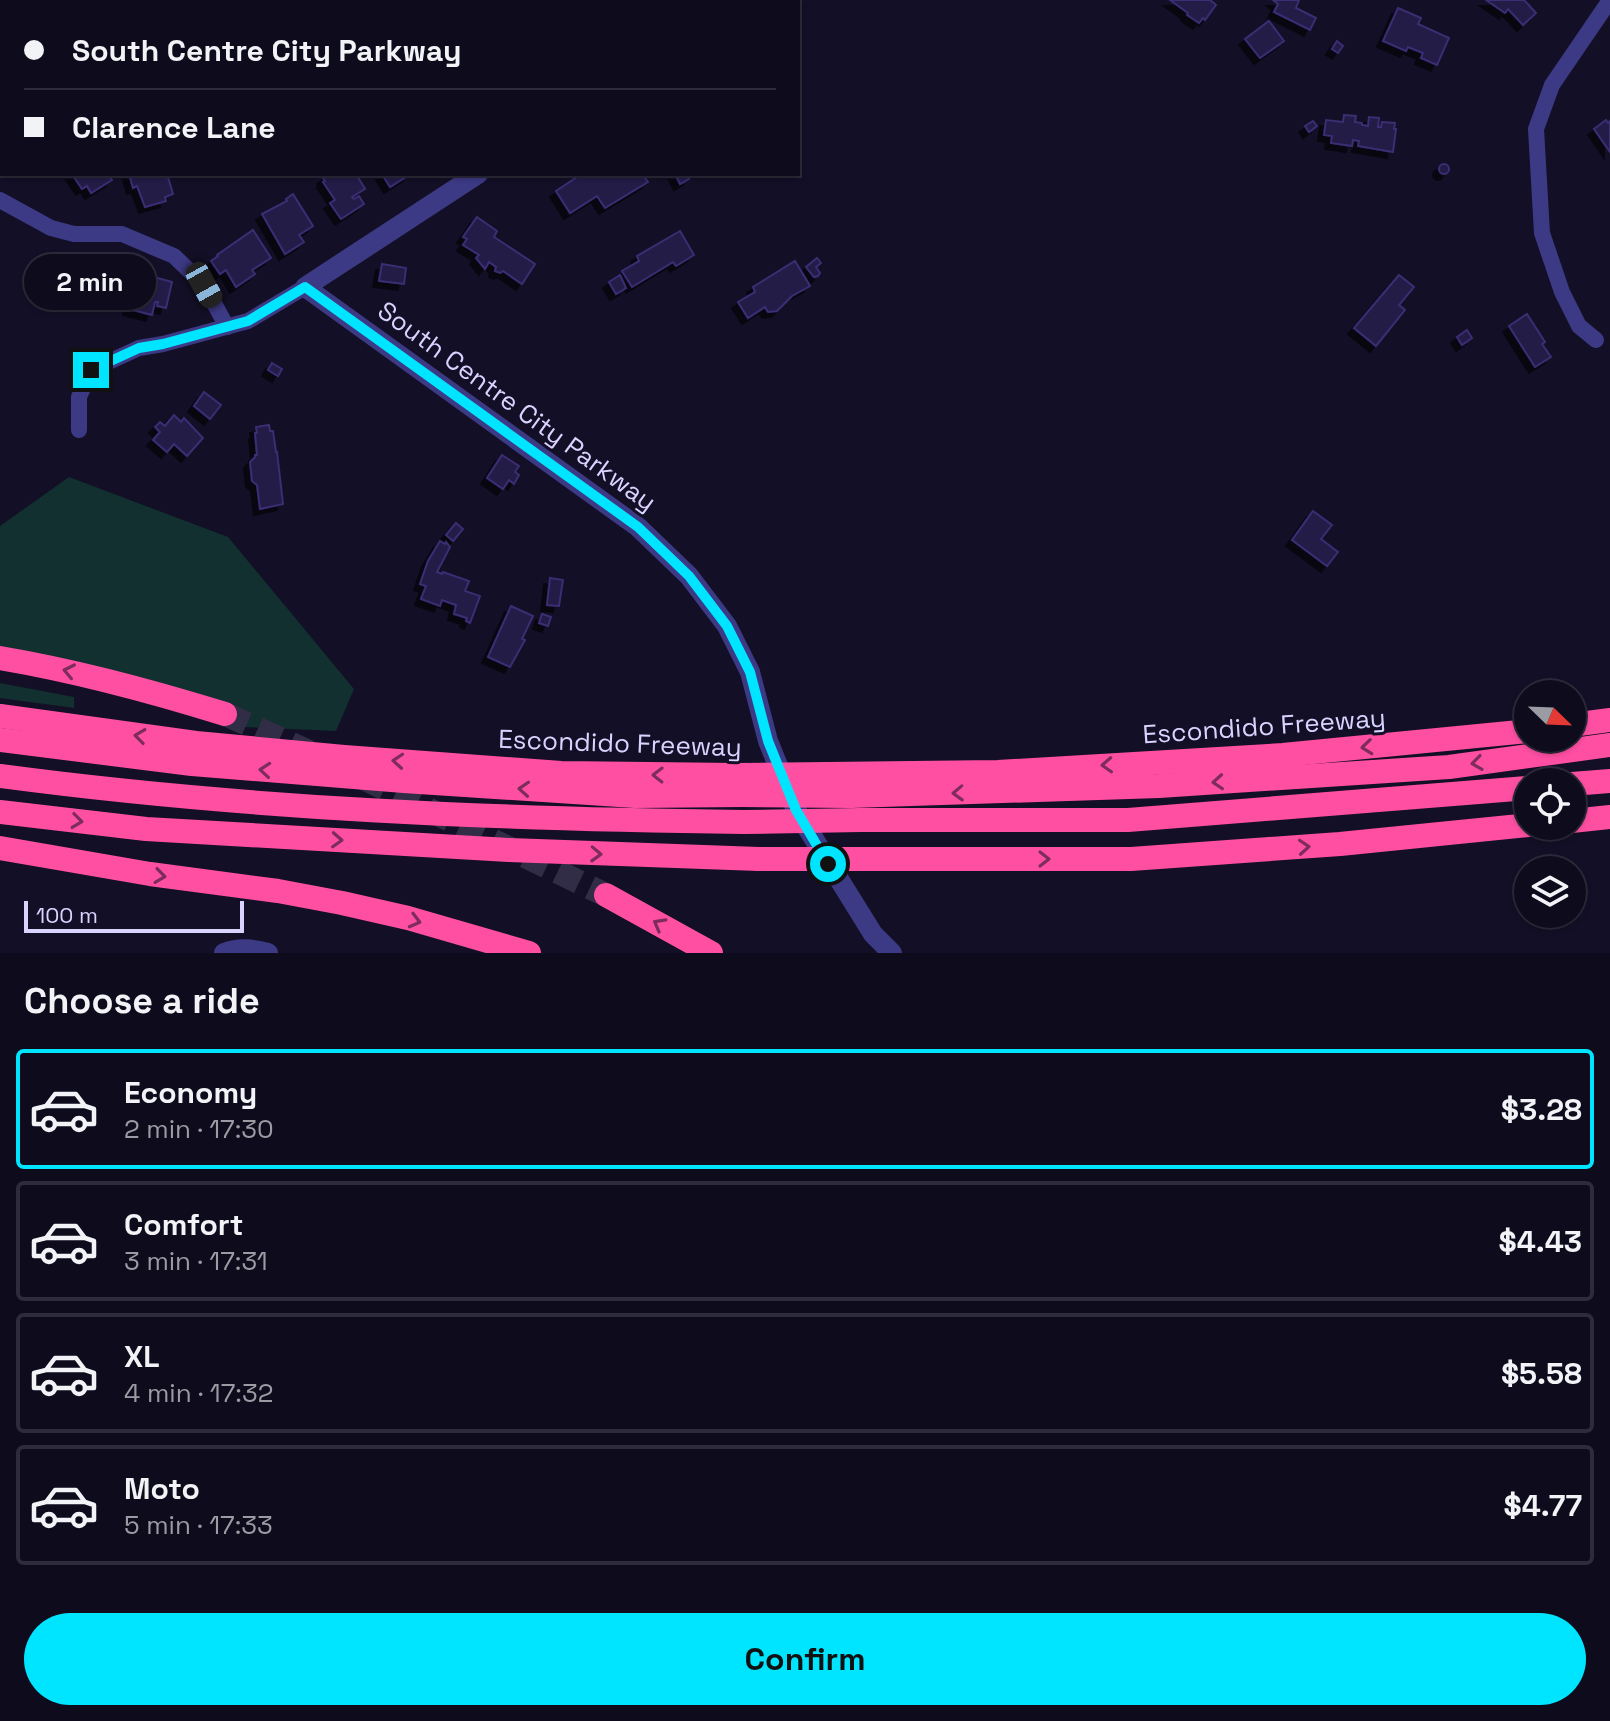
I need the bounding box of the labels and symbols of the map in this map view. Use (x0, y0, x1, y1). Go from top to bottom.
callout: 2 min (25, 254, 157, 310)
car (182, 258, 226, 312)
street label: South Centre City Parkway (371, 293, 663, 519)
route end (73, 352, 109, 388)
one-way arrow (63, 663, 76, 680)
north arrow (1514, 680, 1586, 752)
street label: Escondido Freeway (1141, 701, 1387, 751)
street label: Escondido Freeway (498, 722, 742, 764)
one-way arrow (133, 728, 146, 745)
one-way arrow (1360, 738, 1373, 755)
one-way arrow (391, 753, 404, 770)
one-way arrow (1470, 754, 1484, 771)
one-way arrow (1101, 757, 1113, 774)
one-way arrow (258, 762, 271, 779)
one-way arrow (651, 766, 664, 783)
one-way arrow (1211, 773, 1224, 790)
one-way arrow (517, 781, 530, 798)
one-way arrow (951, 784, 964, 801)
one-way arrow (71, 812, 84, 829)
one-way arrow (331, 831, 344, 848)
one-way arrow (1298, 839, 1311, 856)
one-way arrow (590, 845, 603, 862)
route start (810, 846, 846, 882)
one-way arrow (1038, 850, 1051, 868)
one-way arrow (153, 867, 166, 884)
scale bar (24, 897, 244, 933)
one-way arrow (408, 911, 422, 928)
one-way arrow (653, 918, 667, 934)

